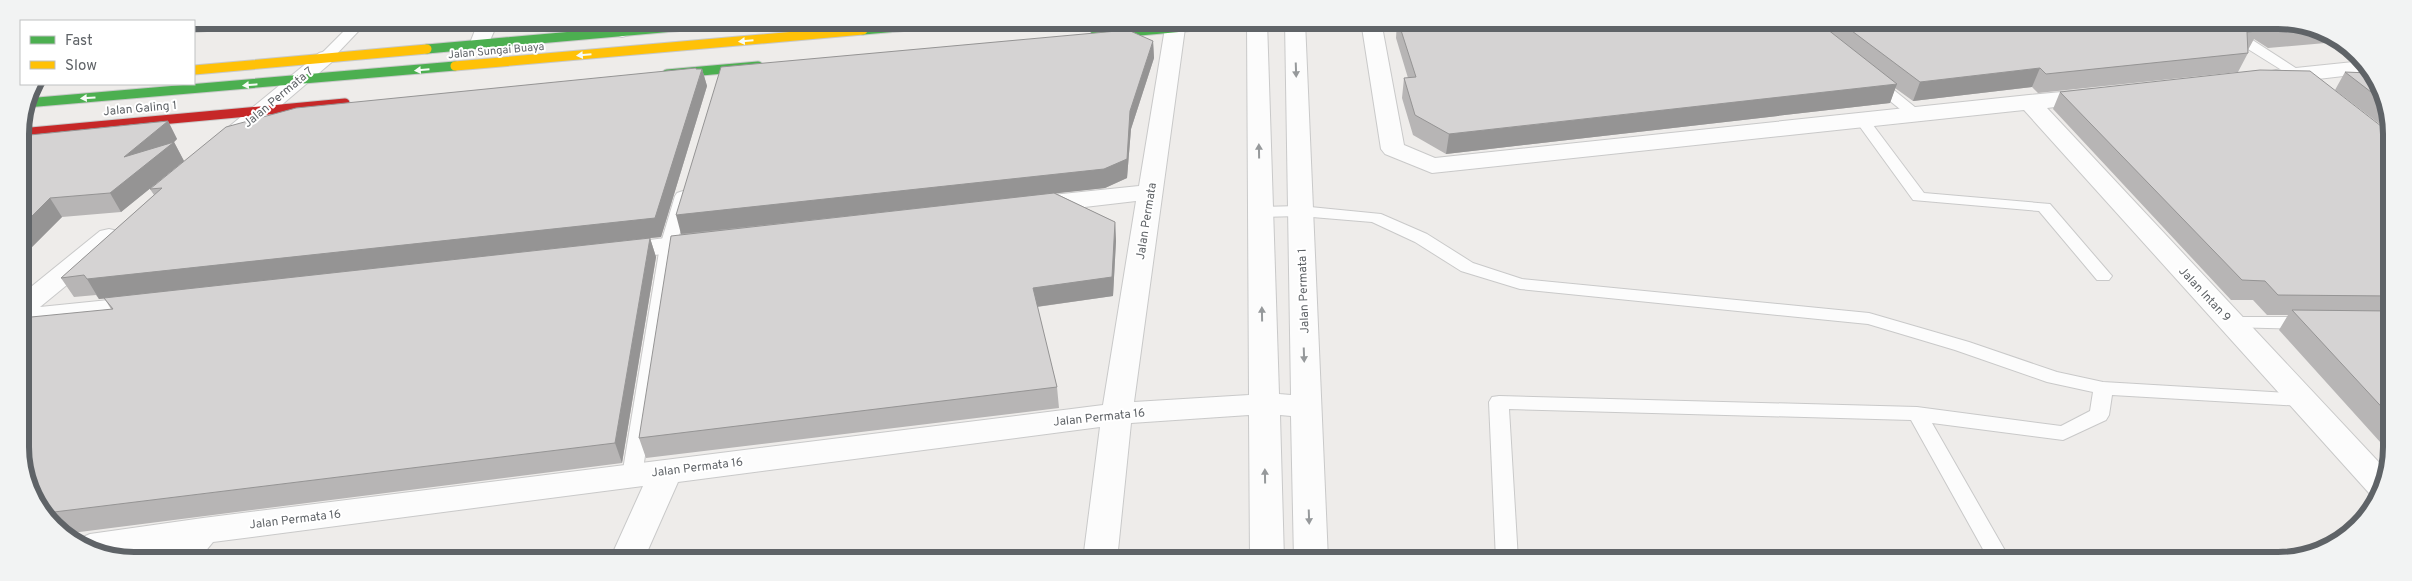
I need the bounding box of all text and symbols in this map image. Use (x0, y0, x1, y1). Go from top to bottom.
legend (20, 20, 195, 85)
text: Fast (65, 32, 93, 51)
one-way arrow (737, 37, 753, 45)
street label: Jalan Sungai Buaya (447, 40, 545, 62)
one-way arrow (575, 51, 591, 59)
text: Slow (65, 57, 97, 76)
one-way arrow (1292, 62, 1300, 78)
street label: Jalan Permata 7 (240, 64, 317, 132)
one-way arrow (414, 66, 430, 74)
one-way arrow (242, 81, 258, 89)
one-way arrow (80, 94, 96, 102)
street label: Jalan Galing 1 (103, 98, 178, 120)
one-way arrow (1255, 143, 1263, 159)
street label: Jalan Permata (1133, 181, 1161, 261)
street label: Jalan Permata 1 (1295, 248, 1313, 334)
street label: Jalan Intan 9 (2175, 264, 2234, 326)
one-way arrow (1258, 305, 1266, 321)
one-way arrow (1301, 347, 1309, 363)
street label: Jalan Permata 16 (1052, 405, 1146, 431)
street label: Jalan Permata 16 (650, 454, 744, 482)
one-way arrow (1261, 468, 1269, 484)
street label: Jalan Permata 16 (248, 506, 342, 534)
one-way arrow (1306, 509, 1314, 525)

